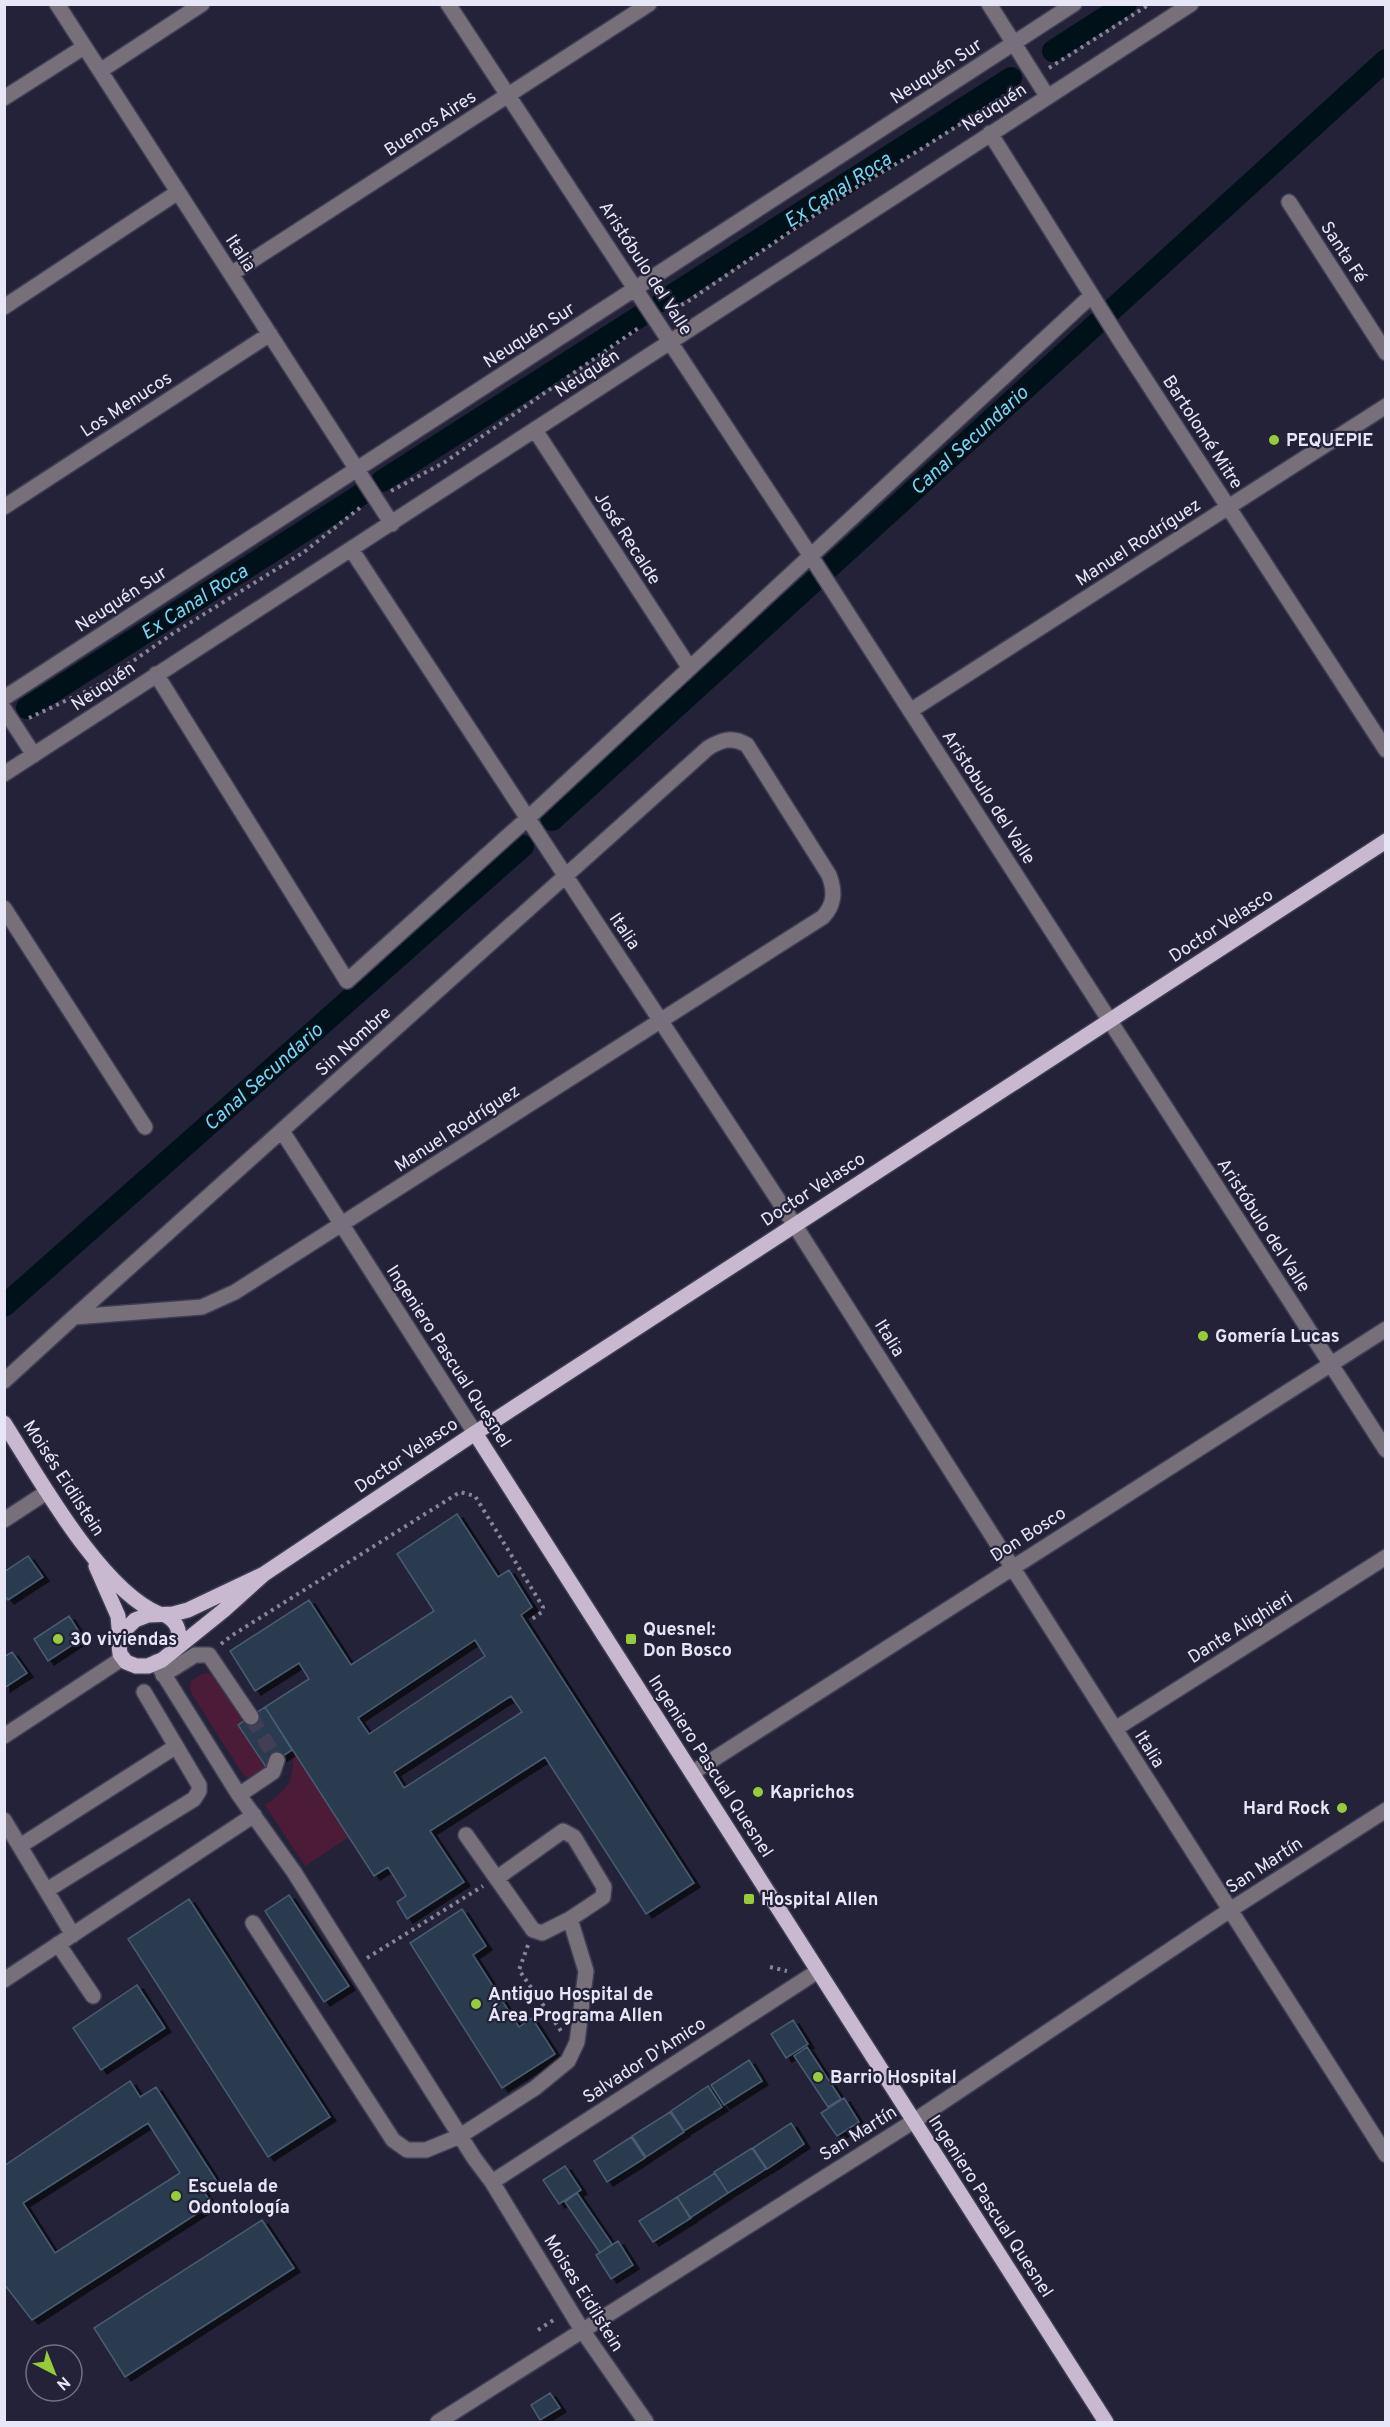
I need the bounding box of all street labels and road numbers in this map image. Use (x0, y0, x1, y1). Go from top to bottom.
street label: Neuquén Sur (887, 34, 987, 110)
street label: Neuquén (958, 79, 1031, 138)
street label: Buenos Aires (380, 86, 481, 163)
street label: Aristóbulo del Valle (593, 198, 697, 340)
street label: Santa Fé (1314, 218, 1371, 288)
street label: Italia (219, 231, 260, 277)
street label: Neuquén Sur (480, 298, 580, 374)
street label: Neuquén (551, 345, 624, 404)
street label: Los Menucos (77, 367, 177, 443)
street label: Bartolomé Mitre (1156, 372, 1247, 494)
street label: José Recalde (588, 488, 665, 590)
street label: Manuel Rodríguez (1072, 494, 1206, 592)
street label: Neuquén Sur (72, 562, 172, 638)
street label: Neuquén (67, 657, 140, 717)
street label: Aristobulo del Valle (936, 727, 1040, 869)
street label: Doctor Velasco (1165, 884, 1278, 968)
street label: Italia (603, 909, 644, 955)
street label: Sin Nombre (311, 1002, 397, 1082)
street label: Manuel Rodríguez (391, 1080, 525, 1178)
street label: Doctor Velasco (757, 1148, 870, 1232)
street label: Aristóbulo del Valle (1211, 1155, 1315, 1297)
street label: Ingeniero Pascual Quesnel (380, 1261, 515, 1452)
street label: Italia (868, 1316, 909, 1362)
street label: Doctor Velasco (351, 1413, 463, 1499)
street label: Moisés Eidilstein (17, 1416, 109, 1541)
street label: Don Bosco (987, 1502, 1071, 1568)
street label: Dante Alighieri (1184, 1587, 1297, 1670)
street label: Ingeniero Pascual Quesnel (642, 1671, 777, 1862)
street label: Italia (1128, 1727, 1169, 1773)
street label: San Martín (1222, 1833, 1308, 1900)
street label: Salvador D'Amico (579, 2013, 711, 2110)
street label: San Martín (816, 2101, 902, 2167)
street label: Ingeniero Pascual Quesnel (922, 2111, 1057, 2302)
street label: Moises Eidilstein (538, 2231, 628, 2357)

